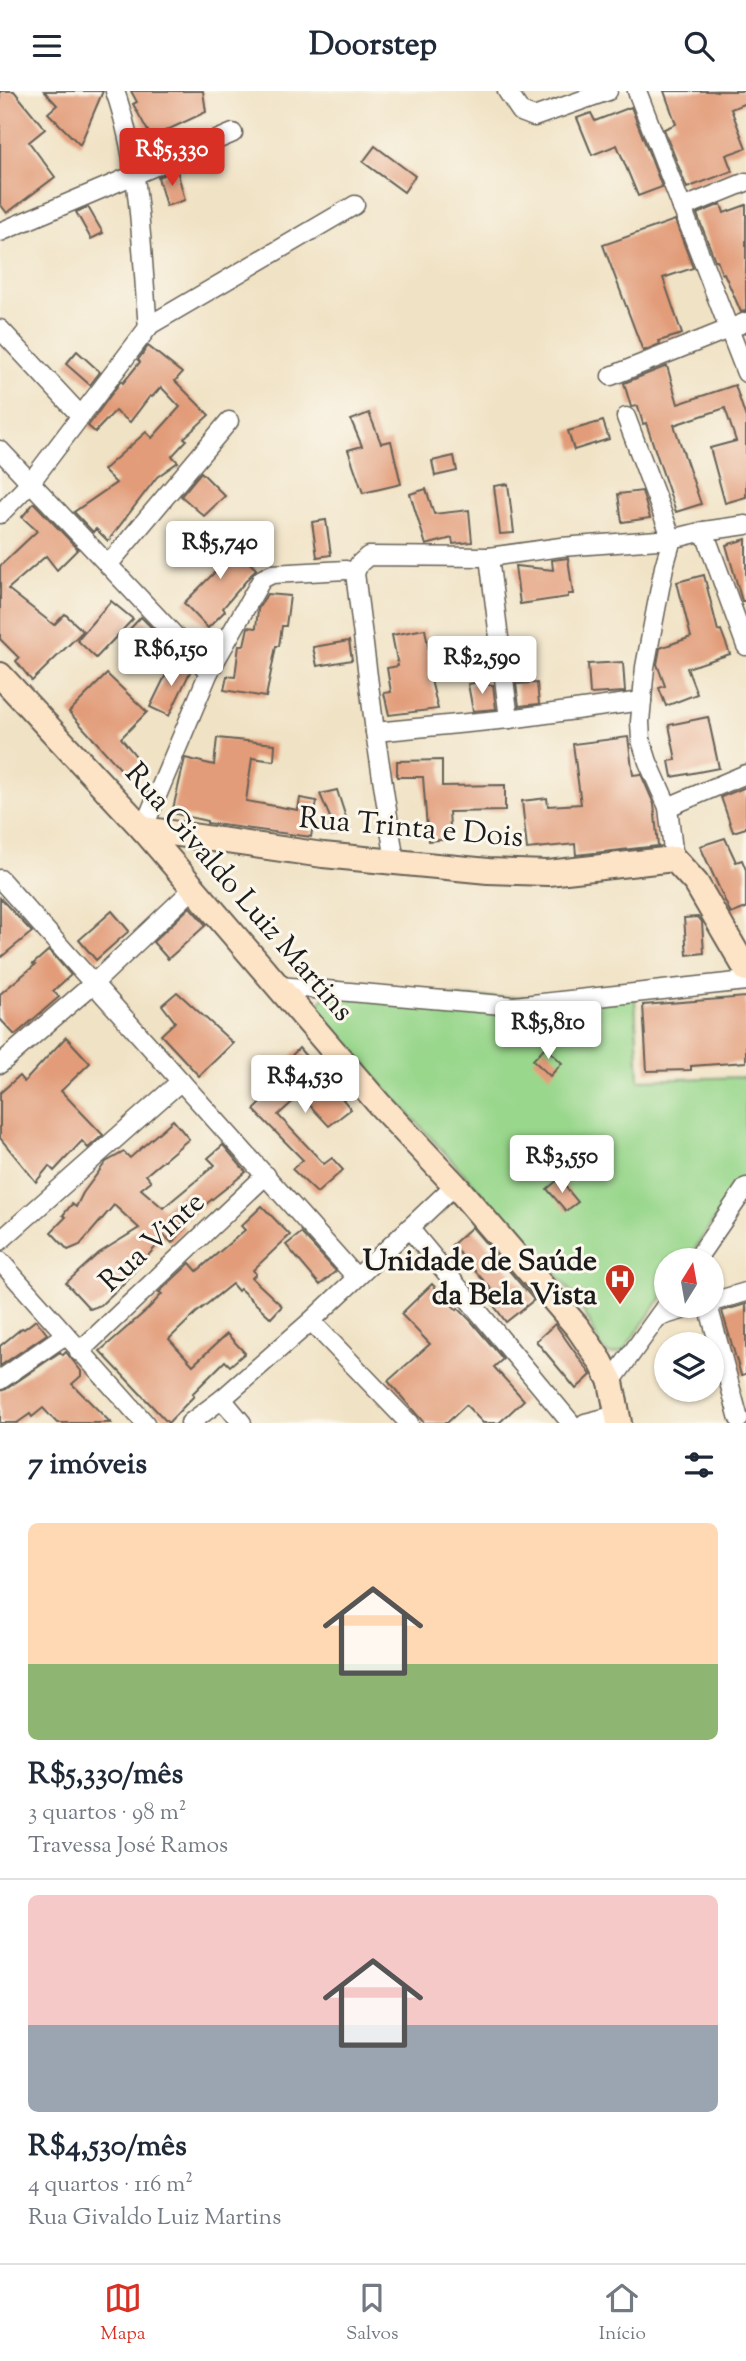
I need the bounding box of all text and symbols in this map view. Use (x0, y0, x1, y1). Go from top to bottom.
text: Doorstep (309, 23, 437, 69)
icon: menu (28, 27, 66, 65)
icon: search (680, 27, 718, 65)
pin: R$5,330 (107, 129, 237, 188)
text: R$5,330 (136, 134, 208, 167)
pin: R$5,740 (155, 521, 285, 581)
text: R$5,740 (182, 527, 258, 560)
pin: R$6,150 (106, 629, 236, 688)
text: R$6,150 (134, 634, 208, 667)
pin: R$2,590 (417, 637, 547, 696)
text: R$2,590 (444, 642, 520, 675)
street label: Rua Givaldo Luiz Martins (113, 754, 363, 1032)
street label: Rua Trinta e Dois (297, 798, 525, 860)
pin: R$5,810 (483, 1002, 613, 1061)
text: R$5,810 (511, 1007, 585, 1040)
pin: R$4,530 (240, 1055, 370, 1115)
text: R$4,530 (267, 1061, 343, 1094)
pin: R$3,550 (497, 1135, 627, 1195)
text: R$3,550 (526, 1141, 598, 1174)
street label: Rua Vinte (91, 1183, 215, 1303)
place label: Unidade de Saúde da Bela Vista (363, 1241, 597, 1318)
north arrow (654, 1248, 724, 1318)
map controls (654, 1248, 724, 1402)
hospital icon: Unidade de Saúde da Bela Vista (603, 1262, 637, 1306)
button: layers (654, 1332, 724, 1402)
text: 7 imóveis (28, 1444, 147, 1487)
icon: filters (680, 1446, 718, 1484)
icon: home (310, 1568, 436, 1694)
text: R$5,330/mês (28, 1754, 183, 1797)
text: 3 quartos · 98 m² (28, 1797, 186, 1830)
text: Travessa José Ramos (28, 1830, 228, 1863)
icon: home (310, 1940, 436, 2066)
text: R$4,530/mês (28, 2126, 187, 2169)
text: 4 quartos · 116 m² (28, 2169, 193, 2202)
text: Rua Givaldo Luiz Martins (28, 2202, 281, 2235)
tab: Mapa (100, 2279, 146, 2348)
tab: Salvos (346, 2279, 398, 2348)
tab: Início (599, 2279, 646, 2348)

